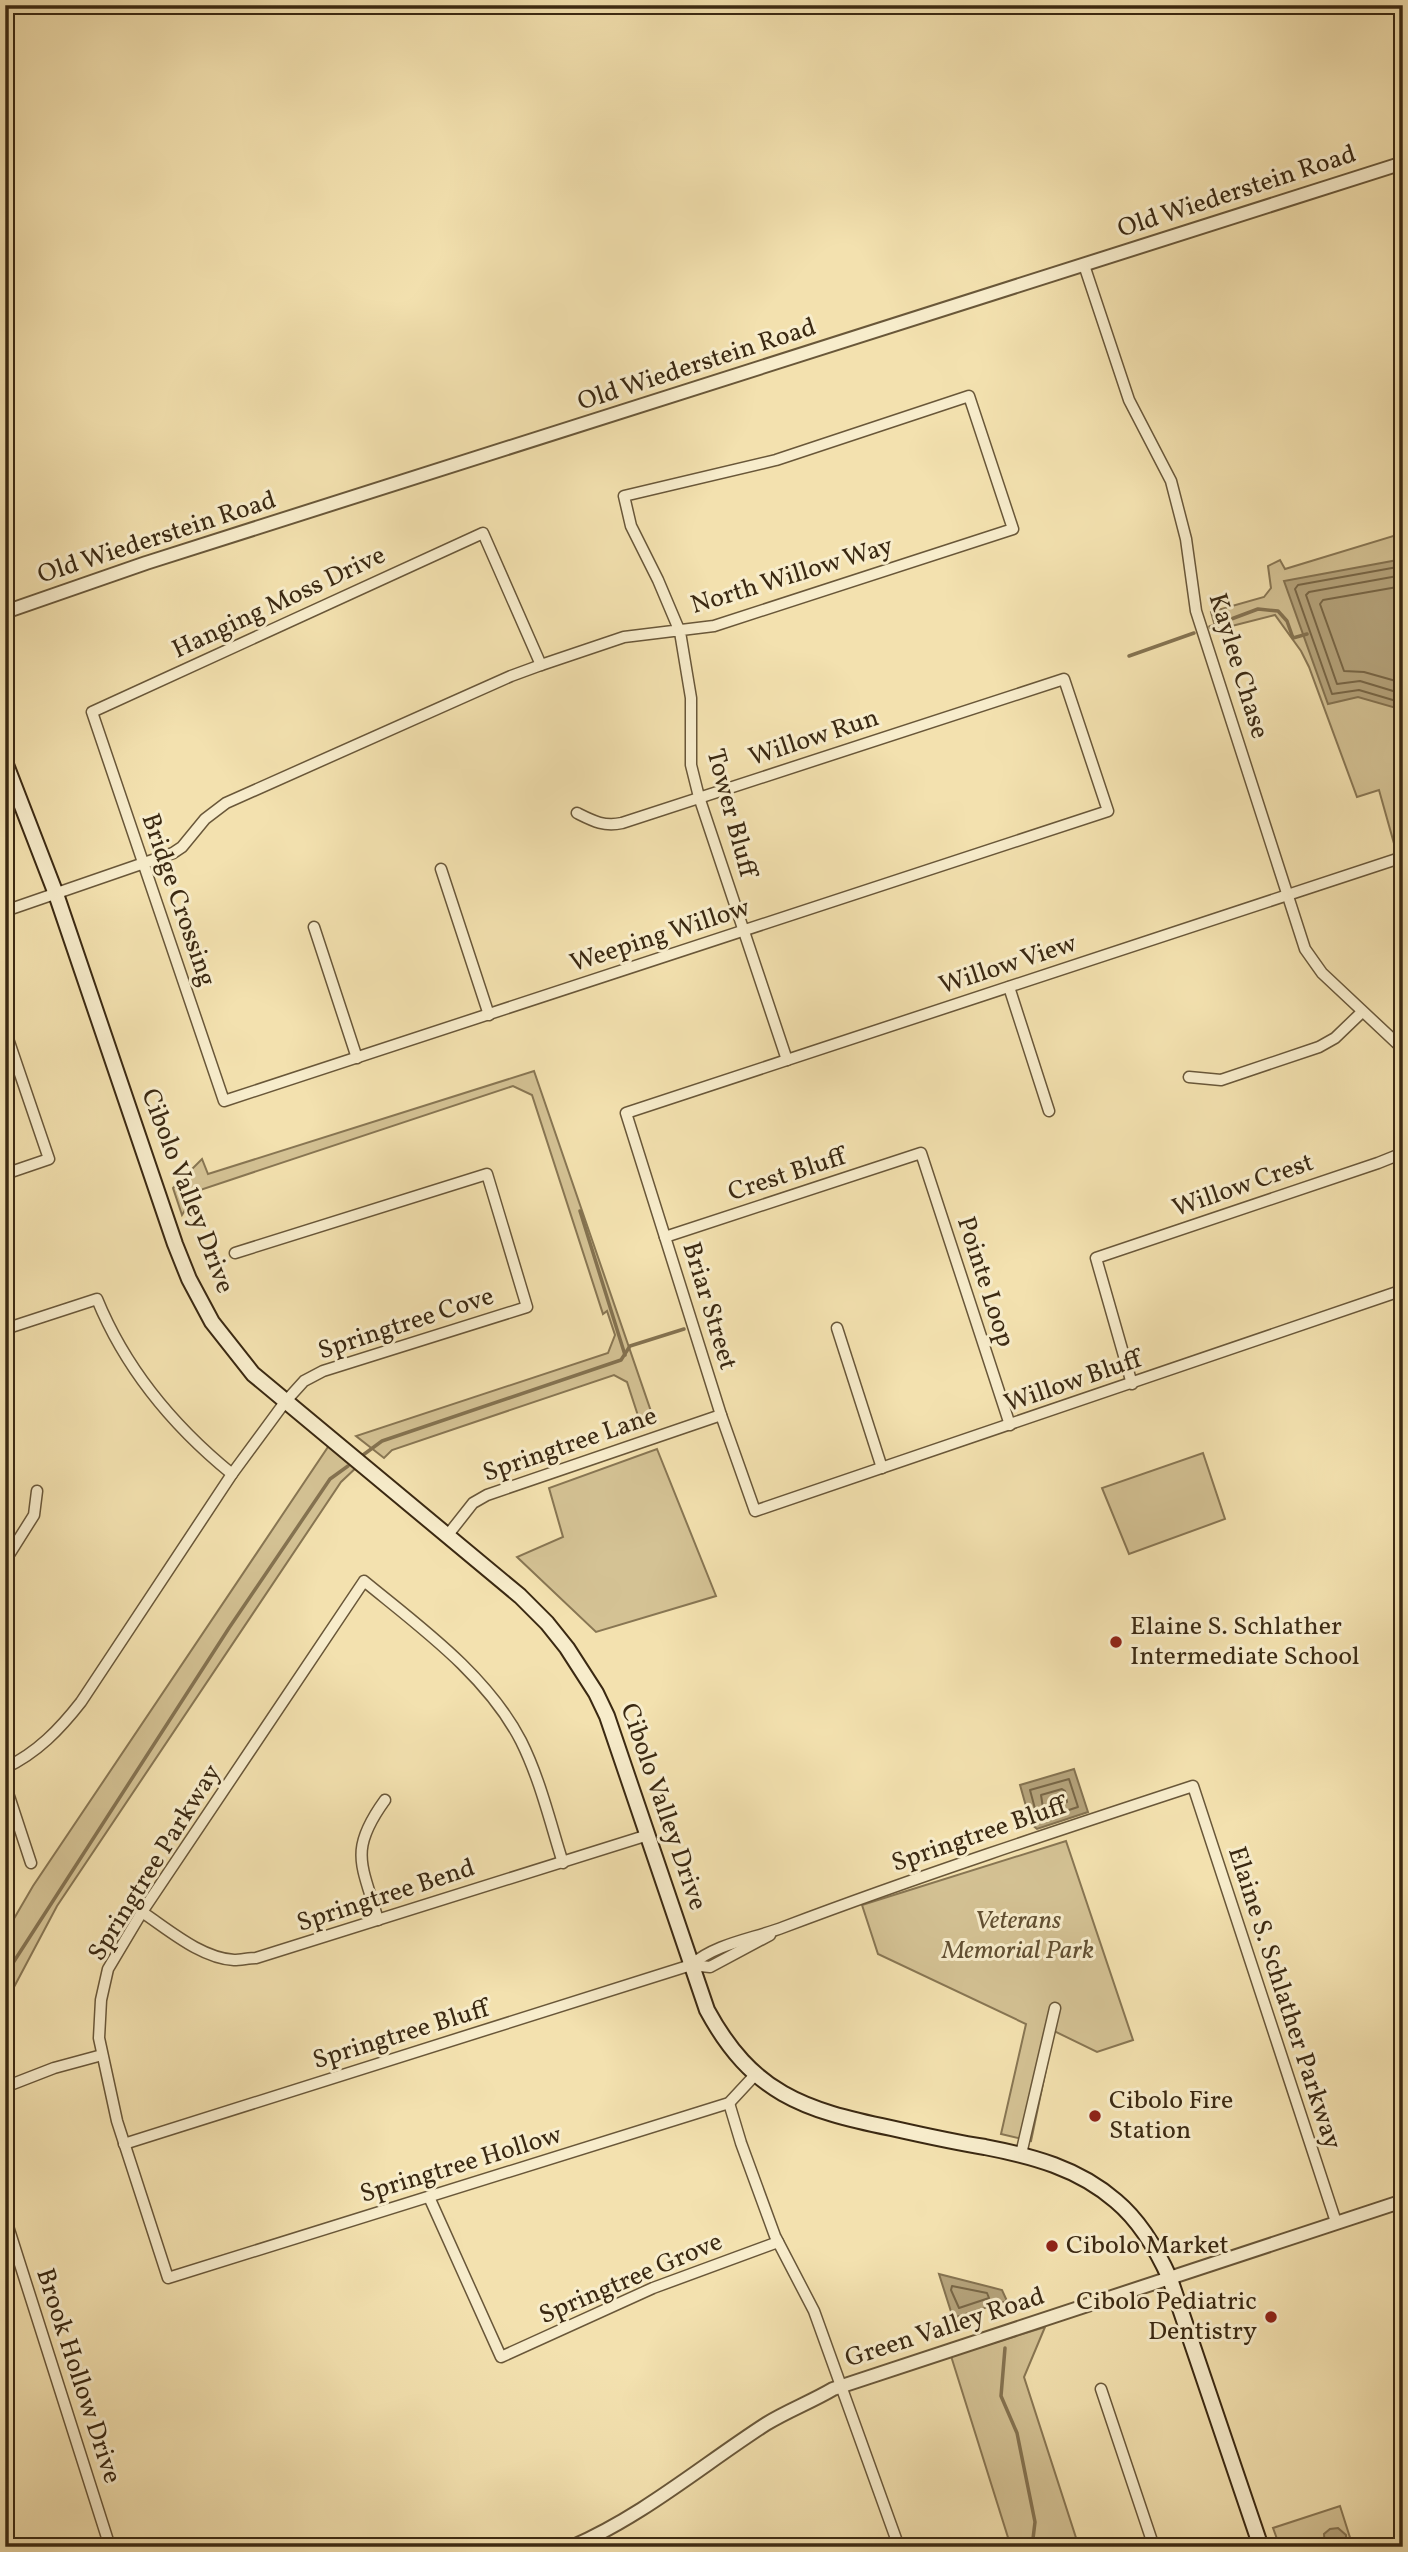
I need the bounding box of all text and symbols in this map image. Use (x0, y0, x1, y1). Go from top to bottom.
street label: Old Wiederstein Road (1113, 136, 1361, 248)
street label: Old Wiederstein Road (573, 309, 821, 421)
street label: Old Wiederstein Road (33, 482, 281, 594)
street label: North Willow Way (687, 528, 897, 624)
street label: Hanging Moss Drive (166, 538, 392, 668)
street label: Kaylee Chase (1199, 589, 1277, 743)
street label: Willow Run (744, 700, 884, 776)
street label: Tower Bluff (697, 745, 766, 884)
street label: Bridge Crossing (132, 809, 224, 991)
street label: Weeping Willow (566, 890, 754, 982)
street label: Willow View (935, 926, 1081, 1004)
street label: Cibolo Valley Drive (131, 1083, 243, 1299)
street label: Crest Bluff (724, 1138, 853, 1211)
street label: Willow Crest (1168, 1145, 1318, 1227)
street label: Pointe Loop (947, 1212, 1023, 1352)
street label: Briar Street (672, 1238, 746, 1374)
street label: Springtree Cove (313, 1279, 499, 1369)
street label: Willow Bluff (1000, 1341, 1149, 1422)
street label: Springtree Lane (478, 1398, 662, 1492)
place label: Elaine S. Schlather Intermediate School (1130, 1609, 1360, 1675)
marker: Elaine S. Schlather Intermediate School (1108, 1634, 1124, 1650)
street label: Cibolo Valley Drive (611, 1699, 715, 1915)
street label: Springtree Parkway (80, 1758, 230, 1968)
street label: Springtree Bluff (887, 1787, 1074, 1882)
street label: Elaine S. Schlather Parkway (1218, 1842, 1350, 2154)
street label: Springtree Bend (292, 1850, 480, 1942)
park label: Veterans Memorial Park (941, 1903, 1094, 1969)
street label: Springtree Bluff (308, 1990, 496, 2079)
place label: Cibolo Fire Station (1109, 2083, 1233, 2149)
marker: Cibolo Fire Station (1087, 2108, 1103, 2124)
street label: Springtree Hollow (356, 2117, 566, 2213)
street label: Springtree Grove (534, 2224, 728, 2334)
place label: Cibolo Market (1066, 2228, 1229, 2264)
marker: Cibolo Market (1044, 2238, 1060, 2254)
street label: Brook Hollow Drive (26, 2264, 130, 2488)
street label: Green Valley Road (841, 2279, 1049, 2377)
place label: Cibolo Pediatric Dentistry (1076, 2284, 1257, 2350)
marker: Cibolo Pediatric Dentistry (1263, 2309, 1279, 2325)

